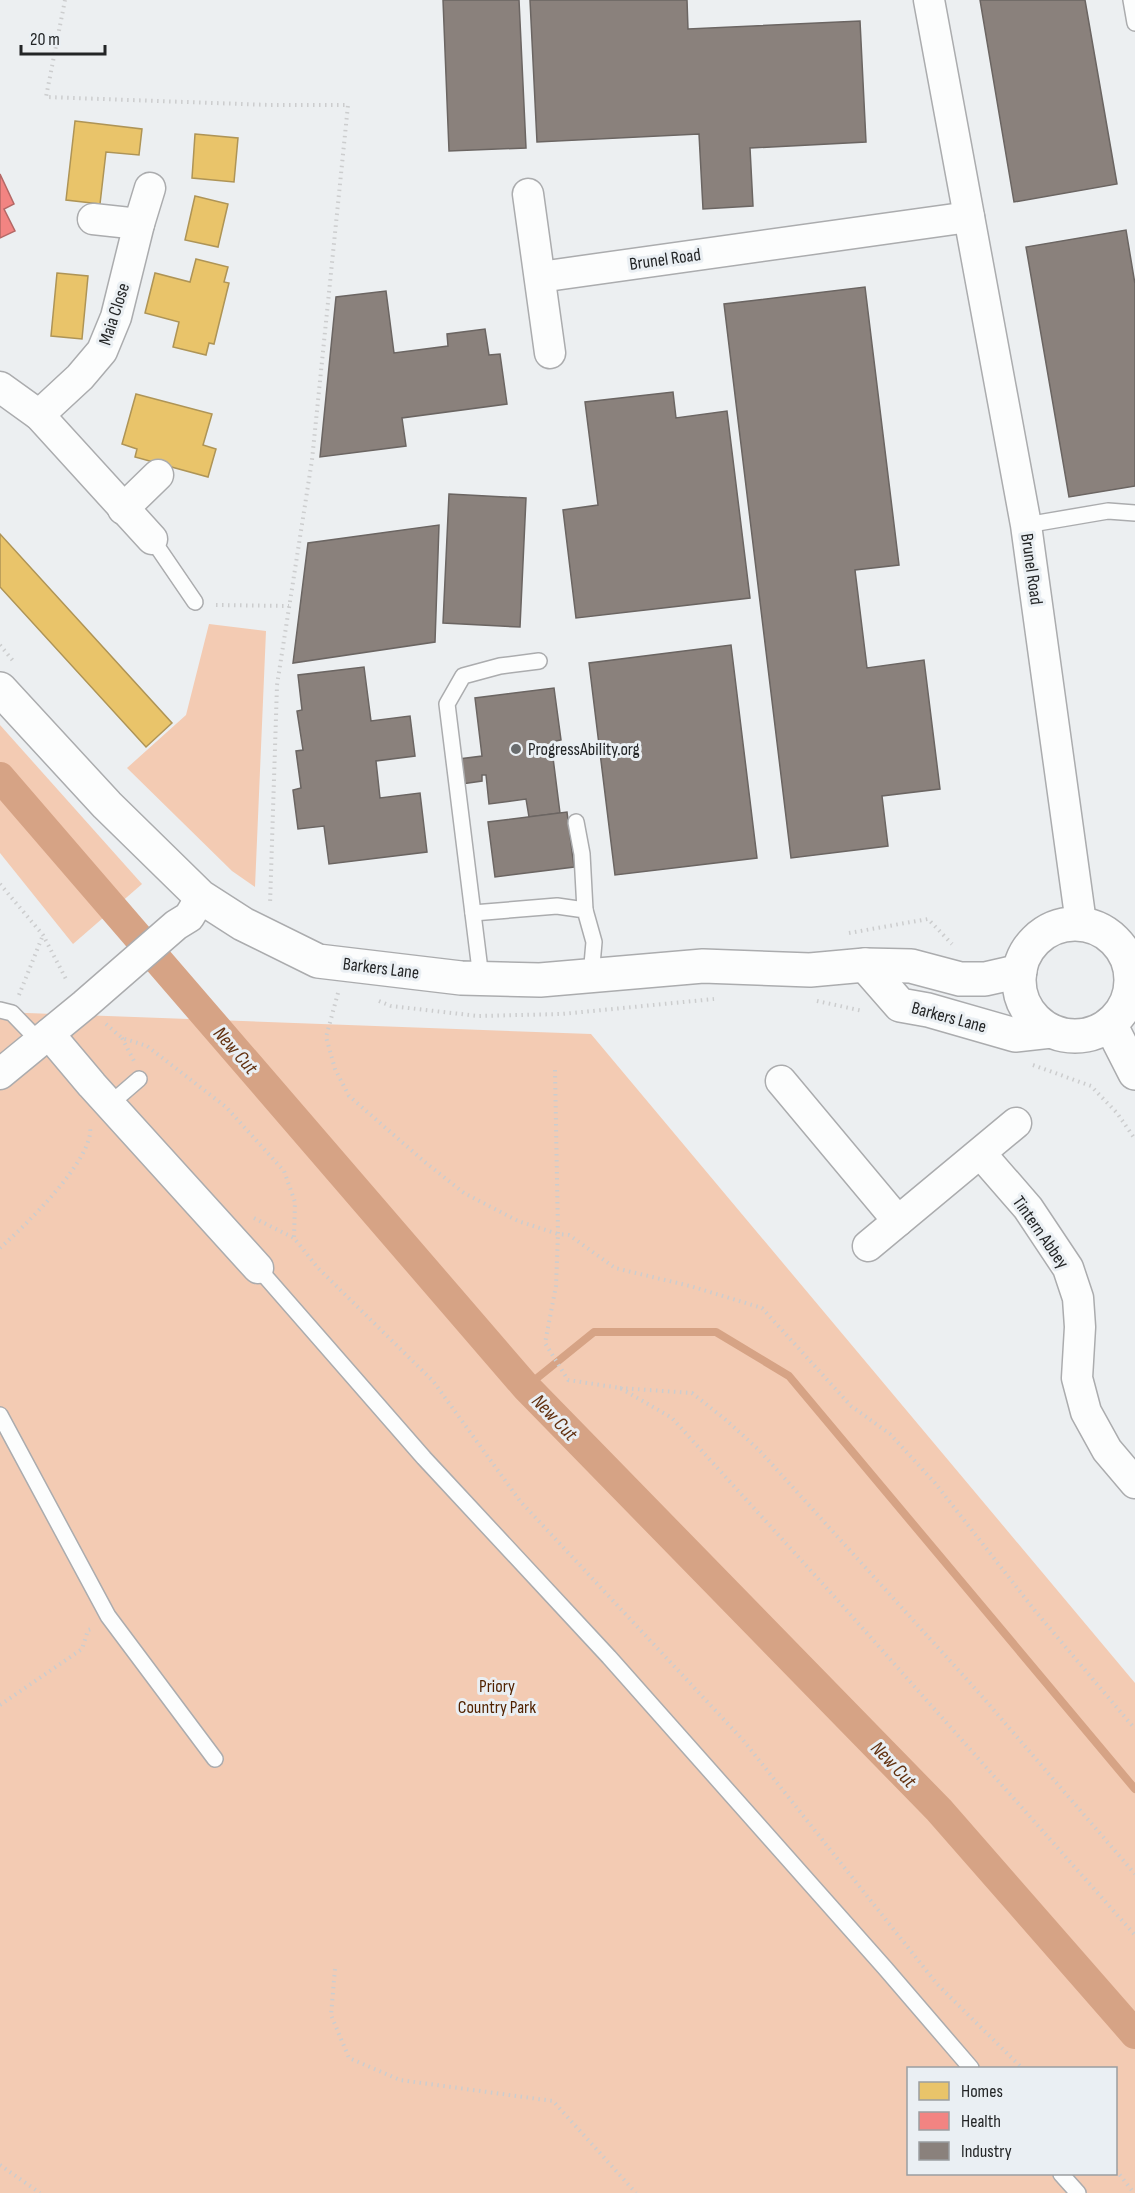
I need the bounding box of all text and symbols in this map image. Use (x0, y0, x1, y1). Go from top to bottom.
scale bar (21, 18, 105, 56)
text: 20 m (30, 29, 60, 50)
street label: Brunel Road (628, 244, 702, 275)
street label: Maia Close (95, 280, 134, 348)
street label: Brunel Road (1016, 532, 1047, 606)
place label: ProgressAbility.org (528, 739, 640, 760)
marker: ProgressAbility.org (509, 742, 523, 756)
street label: Barkers Lane (342, 953, 420, 984)
street label: Barkers Lane (909, 997, 989, 1038)
water label: New Cut (208, 1022, 263, 1080)
street label: Tintern Abbey (1008, 1192, 1073, 1273)
water label: New Cut (526, 1389, 583, 1447)
park label: Priory Country Park (458, 1676, 536, 1718)
water label: New Cut (865, 1736, 922, 1794)
legend (907, 2067, 1117, 2175)
text: Homes (961, 2081, 1003, 2102)
text: Health (961, 2111, 1001, 2132)
text: Industry (961, 2141, 1012, 2162)

